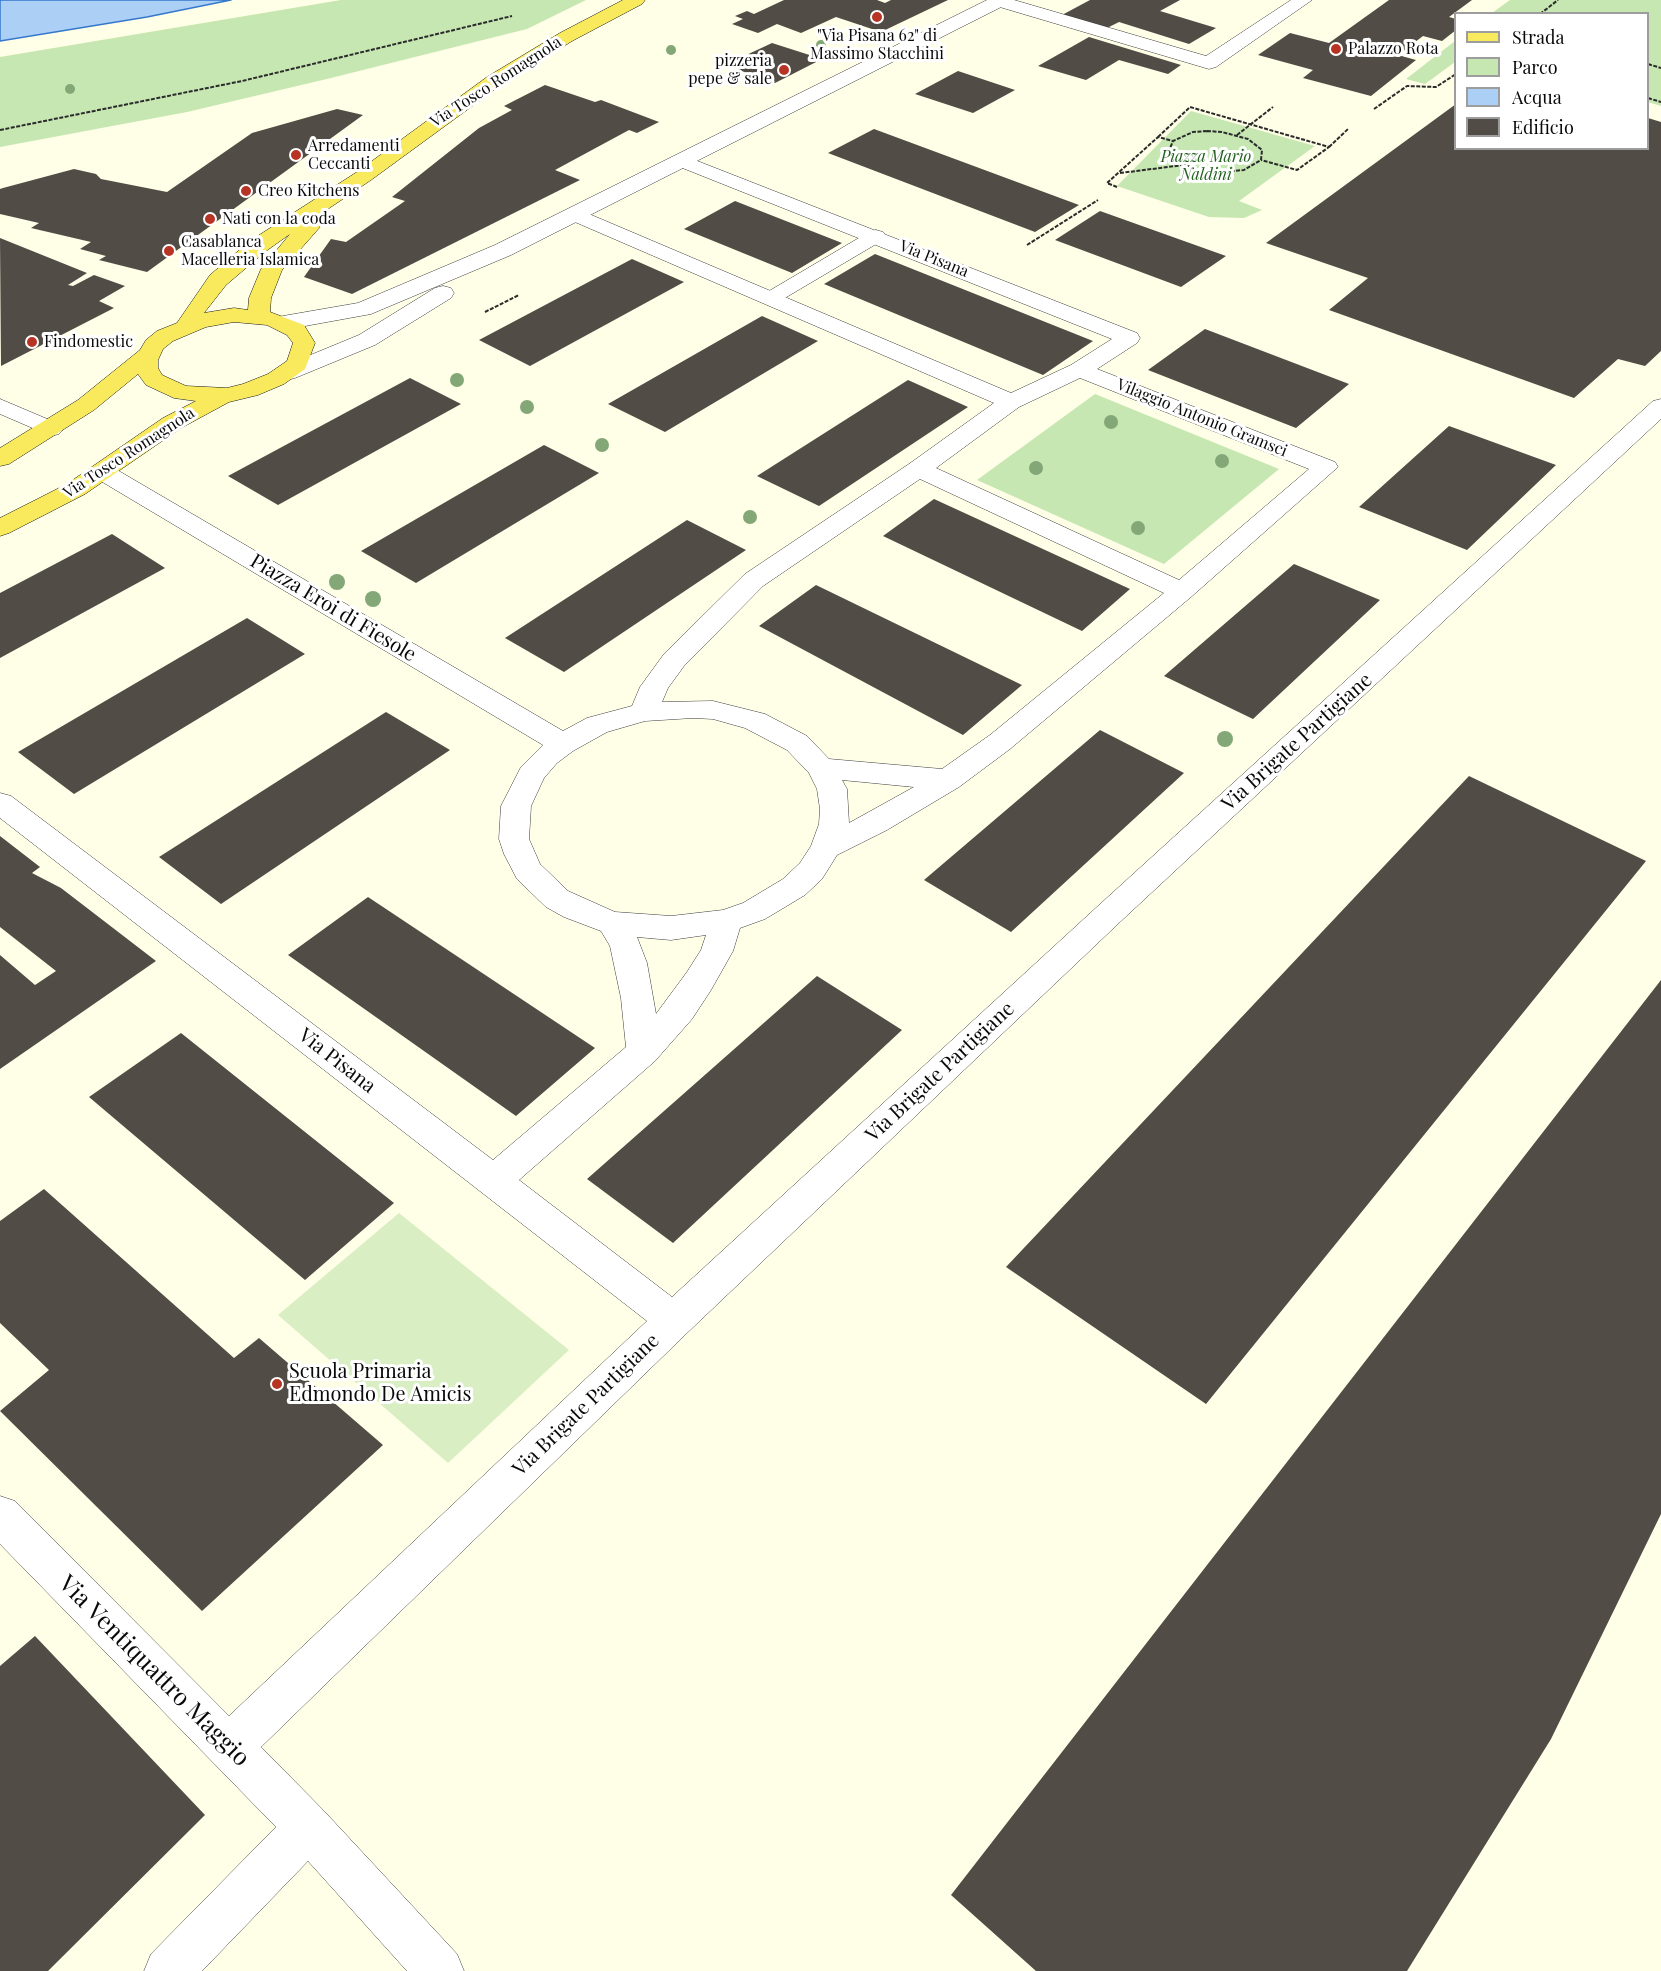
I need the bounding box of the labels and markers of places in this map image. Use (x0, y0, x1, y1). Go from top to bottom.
marker: "Via Pisana 62" di Massimo Stacchini (870, 10, 884, 24)
place label: "Via Pisana 62" di Massimo Stacchini (810, 26, 944, 64)
place label: Palazzo Rota (1348, 39, 1439, 59)
marker: Palazzo Rota (1329, 42, 1343, 56)
place label: pizzeria pepe & sale (688, 51, 772, 89)
marker: pizzeria pepe & sale (777, 63, 791, 77)
place label: Arredamenti Ceccanti (308, 136, 400, 174)
marker: Arredamenti Ceccanti (289, 148, 303, 162)
place label: Creo Kitchens (258, 181, 359, 201)
marker: Creo Kitchens (239, 184, 253, 198)
place label: Nati con la coda (222, 209, 336, 229)
marker: Nati con la coda (203, 212, 217, 226)
place label: Casablanca Macelleria Islamica (181, 232, 319, 270)
marker: Casablanca Macelleria Islamica (162, 244, 176, 258)
place label: Findomestic (44, 332, 133, 352)
marker: Findomestic (25, 335, 39, 349)
place label: Scuola Primaria Edmondo De Amicis (289, 1360, 471, 1407)
marker: Scuola Primaria Edmondo De Amicis (270, 1377, 284, 1391)

